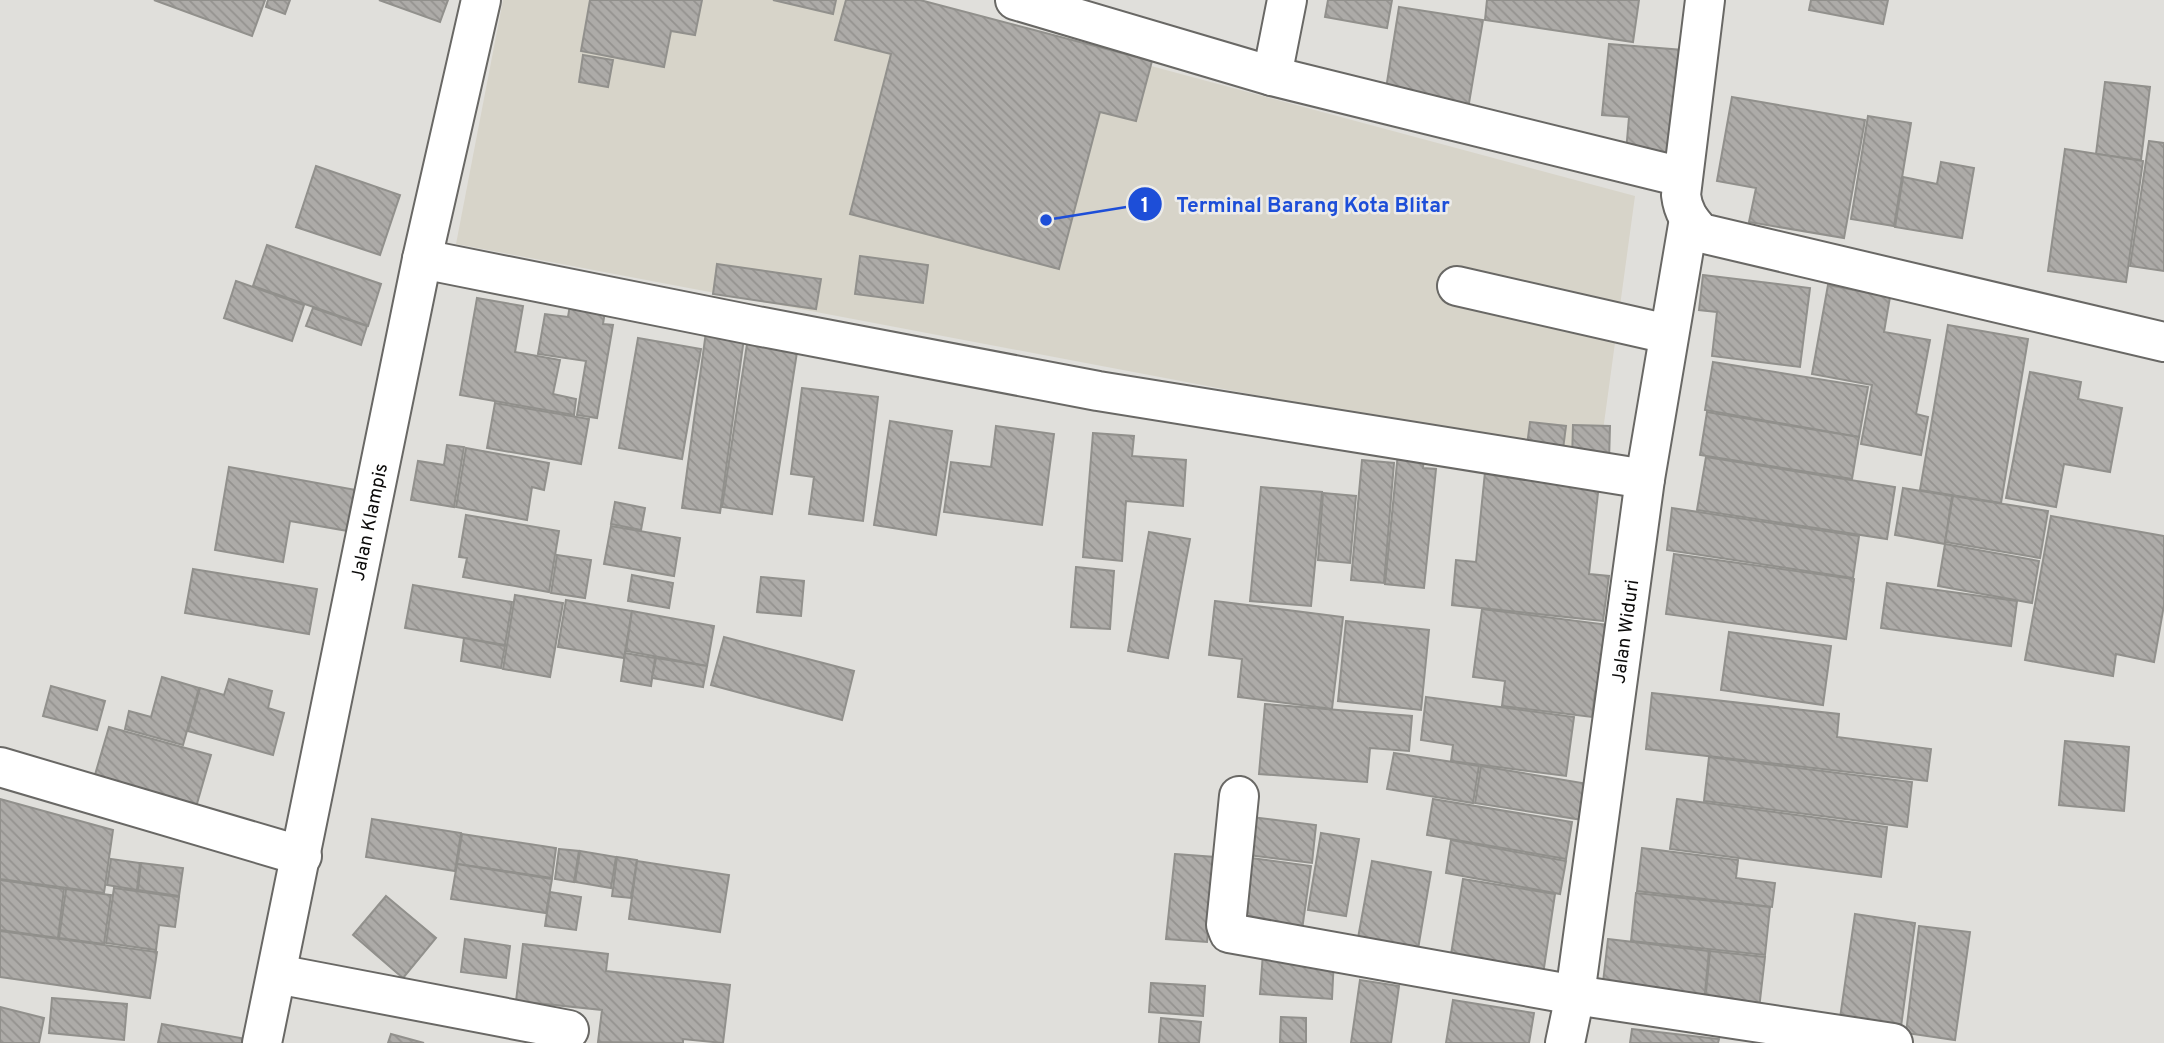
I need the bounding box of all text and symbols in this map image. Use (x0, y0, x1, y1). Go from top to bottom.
callout: Terminal Barang Kota Blitar (1127, 183, 1464, 225)
text: 1 (1141, 193, 1149, 220)
text: Terminal Barang Kota Blitar (1176, 193, 1450, 220)
street label: Jalan Klampis (347, 461, 394, 583)
street label: Jalan Widuri (1607, 578, 1645, 685)

